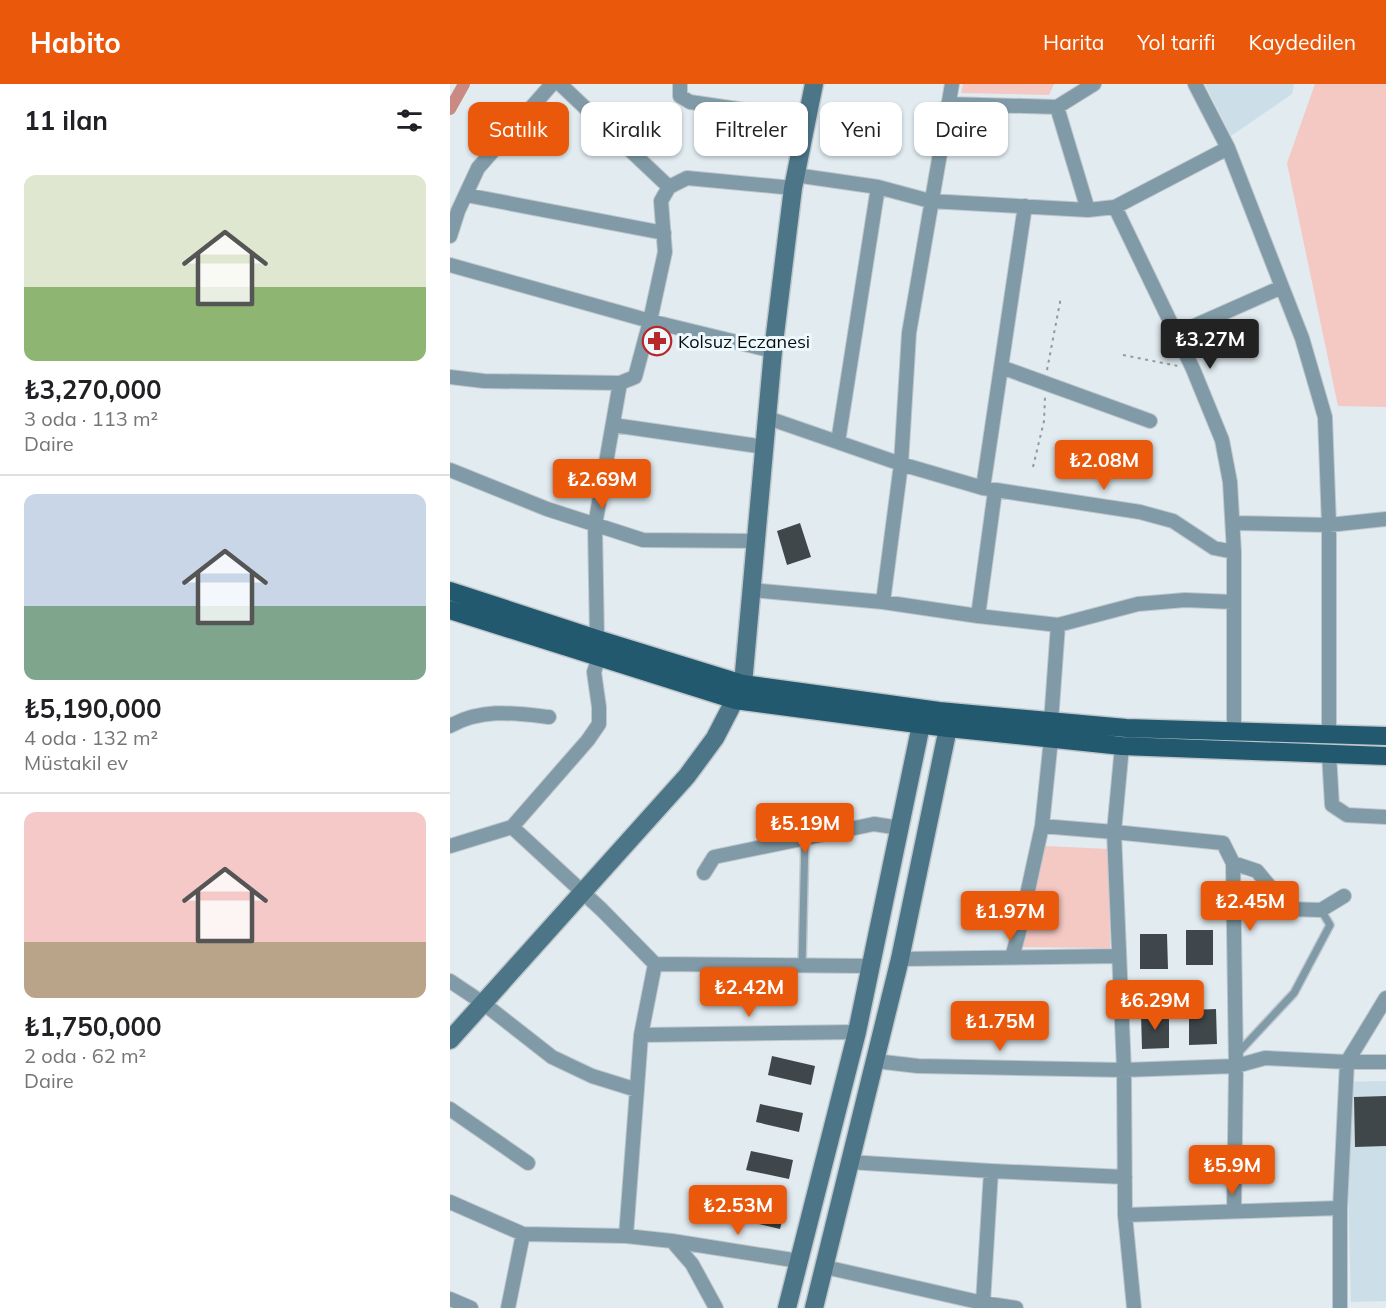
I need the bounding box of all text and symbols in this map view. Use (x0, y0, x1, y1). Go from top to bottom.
text: Habito (30, 25, 121, 60)
text: Harita (1043, 29, 1104, 55)
text: Yol tarifi (1137, 29, 1216, 55)
text: Kaydedilen (1249, 29, 1356, 55)
chip: Satılık (468, 102, 569, 156)
chip: Kiralık (581, 102, 682, 156)
chip: Filtreler (694, 102, 808, 156)
chip: Yeni (820, 102, 902, 156)
chip: Daire (914, 102, 1008, 156)
text: 11 ilan (24, 104, 108, 137)
icon: filters (393, 104, 426, 137)
icon: home (171, 214, 279, 322)
pin: ₺3.27M (1161, 319, 1259, 370)
pharmacy icon: Kolsuz Eczanesi (641, 325, 673, 357)
text: ₺3.27M (1175, 326, 1245, 351)
place label: Kolsuz Eczanesi (678, 330, 810, 353)
text: ₺3,270,000 (24, 373, 162, 406)
text: 3 oda · 113 m² (24, 406, 158, 431)
text: Daire (24, 431, 74, 456)
pin: ₺2.08M (1055, 440, 1153, 491)
text: ₺2.08M (1069, 447, 1139, 472)
pin: ₺2.69M (553, 459, 651, 510)
text: ₺2.69M (567, 466, 637, 491)
icon: home (171, 533, 279, 641)
text: ₺5,190,000 (24, 692, 162, 725)
text: 4 oda · 132 m² (24, 725, 158, 750)
text: Müstakil ev (24, 750, 128, 775)
pin: ₺5.19M (756, 803, 854, 854)
text: ₺5.19M (770, 810, 840, 835)
icon: home (171, 851, 279, 959)
pin: ₺2.45M (1201, 881, 1299, 932)
text: ₺2.45M (1215, 888, 1285, 913)
pin: ₺1.97M (961, 891, 1059, 942)
text: ₺1.97M (975, 898, 1045, 923)
pin: ₺2.42M (700, 967, 798, 1018)
text: ₺2.42M (714, 974, 784, 999)
pin: ₺6.29M (1106, 980, 1204, 1031)
text: ₺6.29M (1120, 987, 1190, 1012)
pin: ₺1.75M (951, 1001, 1049, 1052)
text: ₺1.75M (965, 1008, 1035, 1033)
text: ₺1,750,000 (24, 1010, 162, 1043)
text: 2 oda · 62 m² (24, 1043, 146, 1068)
text: Daire (24, 1068, 74, 1093)
pin: ₺5.9M (1190, 1145, 1274, 1196)
text: ₺5.9M (1203, 1152, 1261, 1177)
pin: ₺2.53M (689, 1185, 787, 1236)
text: ₺2.53M (703, 1192, 773, 1217)

